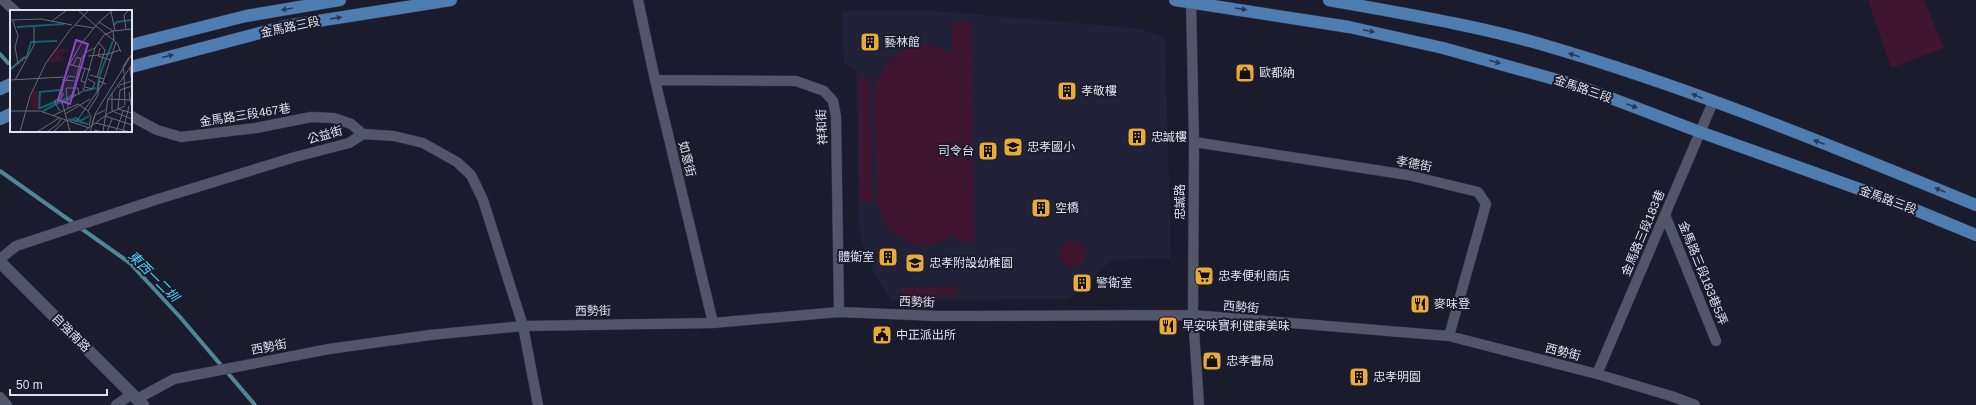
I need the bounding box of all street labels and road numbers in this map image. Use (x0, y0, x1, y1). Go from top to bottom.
street label: 金馬路三段 (259, 14, 321, 40)
street label: 金馬路三段 (1552, 73, 1614, 105)
street label: 金馬路三段467巷 (198, 101, 292, 129)
street label: 祥和街 (814, 109, 830, 145)
street label: 公益街 (306, 123, 344, 147)
street label: 如意街 (676, 140, 698, 178)
street label: 孝德街 (1395, 154, 1433, 174)
street label: 金馬路三段 (1857, 183, 1919, 217)
street label: 忠誠路 (1173, 184, 1187, 220)
street label: 金馬路三段183巷 (1619, 188, 1667, 278)
street label: 金馬路三段183巷5弄 (1676, 219, 1730, 327)
street label: 西勢街 (899, 294, 935, 310)
street label: 西勢街 (1222, 298, 1260, 316)
street label: 西勢街 (575, 304, 611, 318)
street label: 自強南路 (49, 311, 93, 355)
street label: 西勢街 (250, 337, 288, 357)
street label: 西勢街 (1544, 341, 1582, 363)

